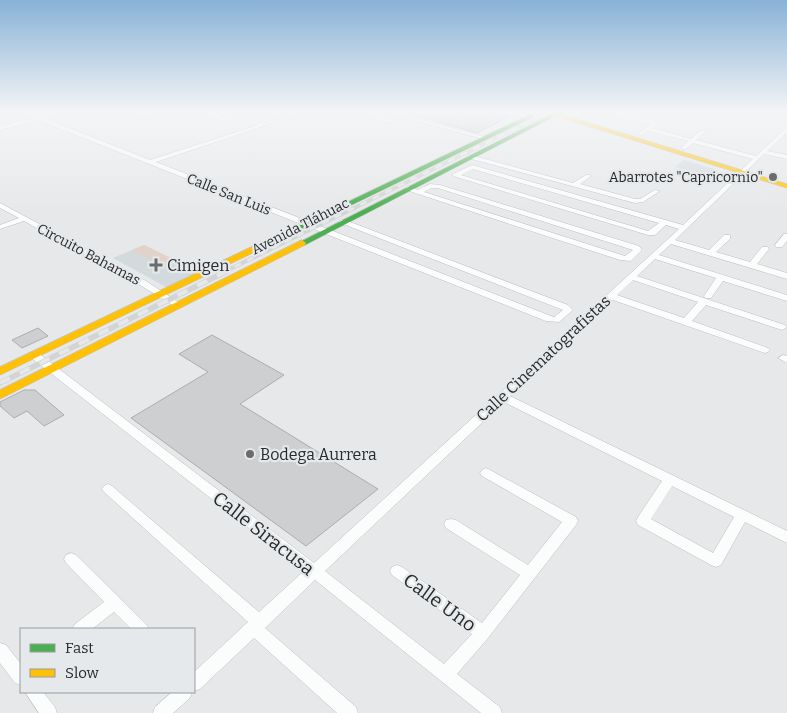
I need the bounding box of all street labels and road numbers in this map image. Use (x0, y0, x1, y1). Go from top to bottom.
street label: Calle San Luis (184, 170, 273, 219)
street label: Avenida Tláhuac (249, 194, 352, 258)
street label: Circuito Bahamas (34, 220, 143, 289)
street label: Calle Cinematografistas (472, 291, 614, 425)
street label: Calle Siracusa (208, 487, 320, 581)
street label: Calle Uno (399, 568, 481, 637)

